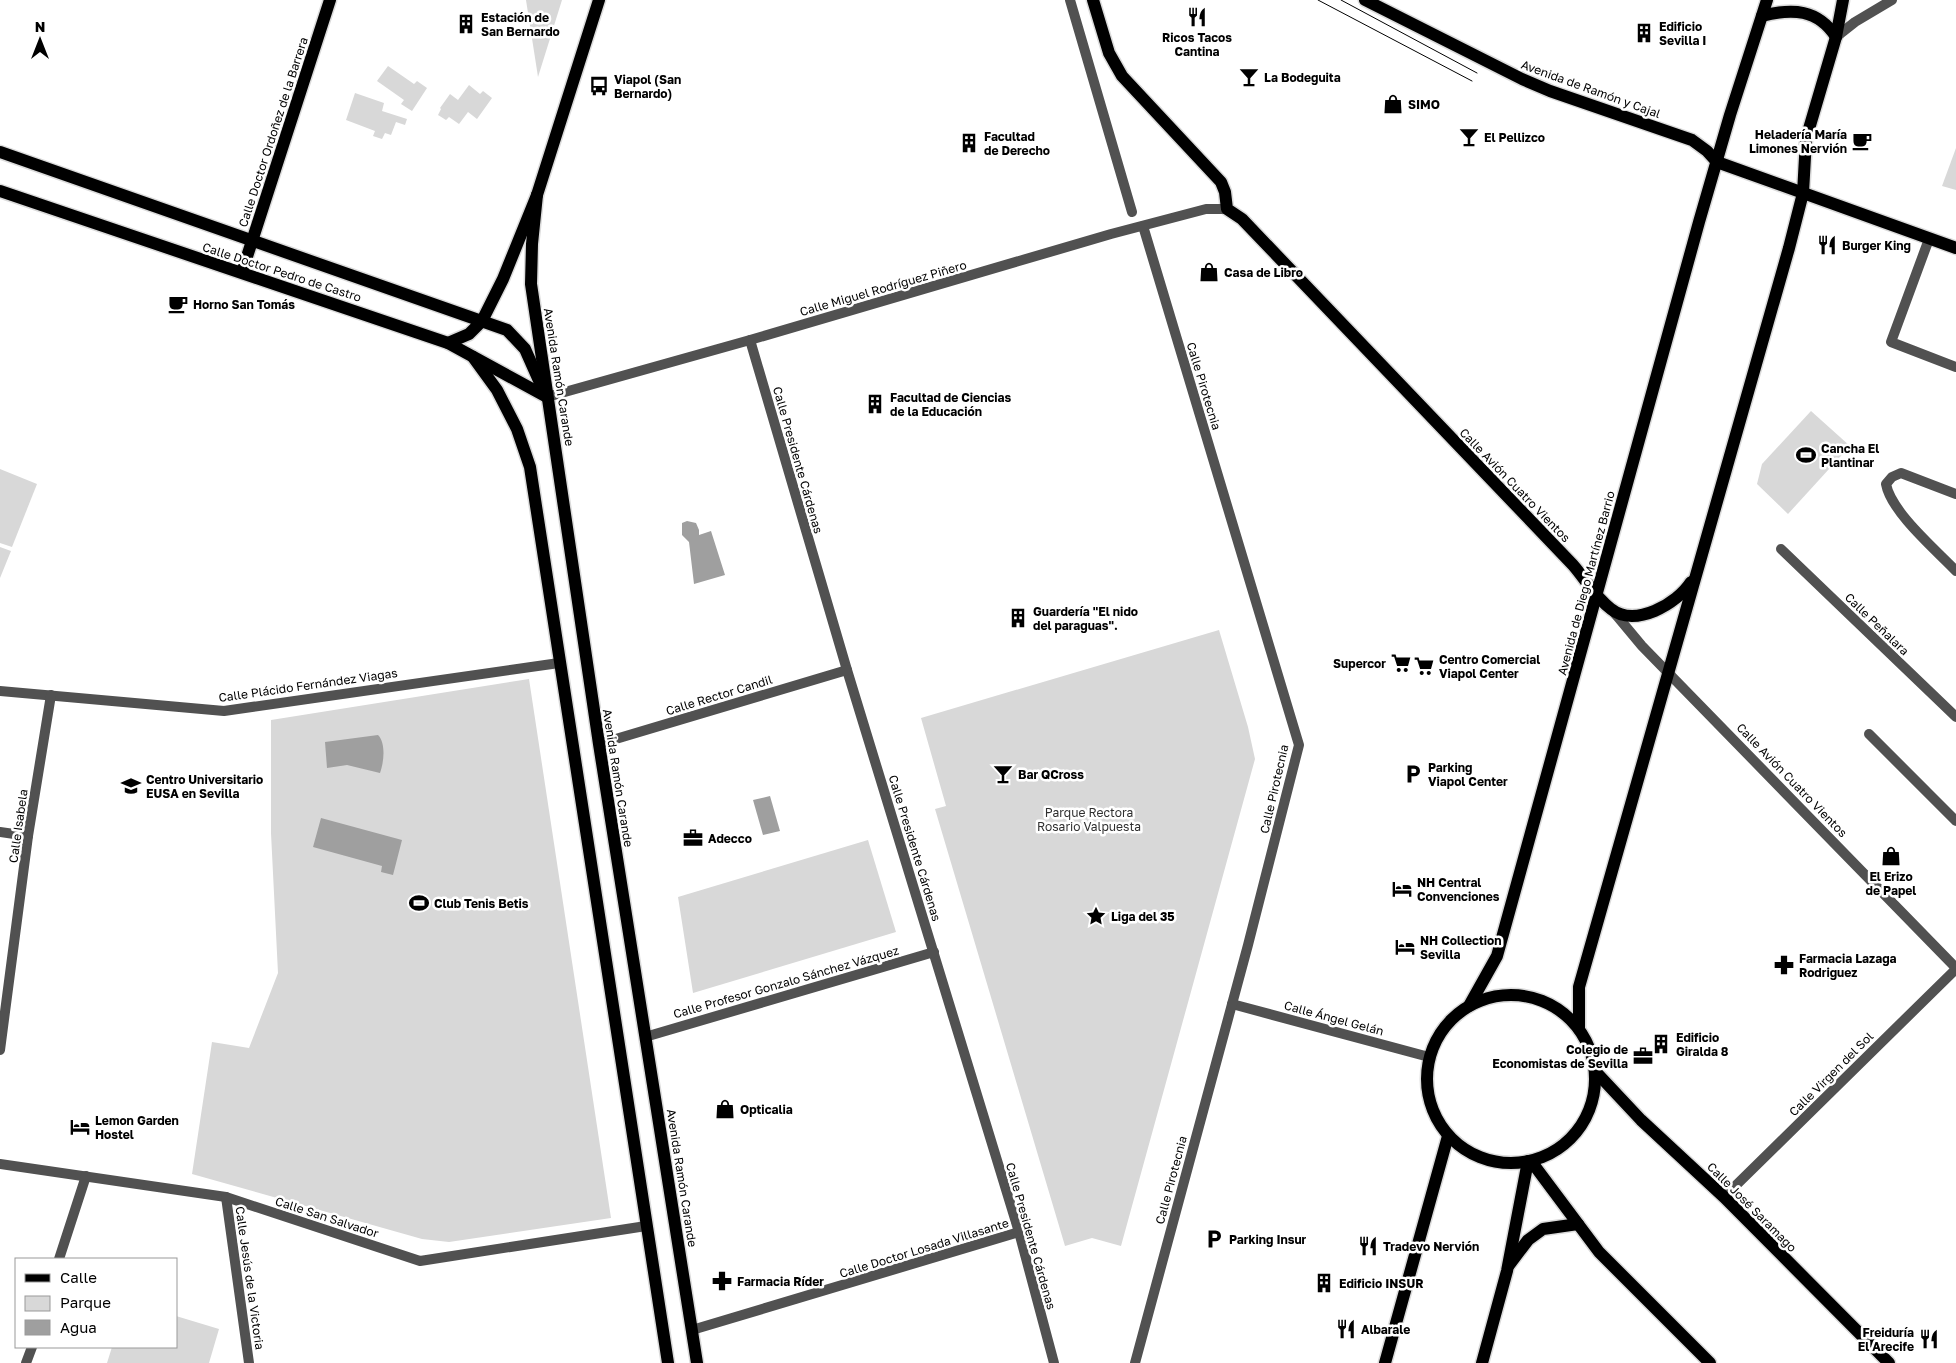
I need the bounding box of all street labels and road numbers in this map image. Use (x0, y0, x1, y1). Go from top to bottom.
street label: Calle Doctor Ordoñez de la Barrera (235, 35, 311, 229)
street label: Avenida de Ramón y Cajal (1519, 57, 1663, 121)
street label: Calle Doctor Pedro de Castro (201, 239, 363, 305)
street label: Calle Miguel Rodríguez Piñero (798, 257, 968, 319)
street label: Avenida Ramón Carande (541, 307, 577, 447)
street label: Calle Pirotecnia (1184, 340, 1224, 432)
street label: Calle Presidente Cárdenas (770, 385, 826, 535)
street label: Calle Avión Cuatro Vientos (1457, 425, 1573, 545)
street label: Avenida de Diego Martínez Barrio (1554, 489, 1618, 677)
street label: Calle Peñalara (1842, 590, 1912, 658)
street label: Calle Plácido Fernández Viagas (218, 665, 398, 705)
street label: Calle Rector Candil (664, 672, 774, 718)
street label: Avenida Ramón Carande (600, 708, 636, 848)
street label: Calle Avión Cuatro Vientos (1734, 720, 1850, 840)
street label: Calle Pirotecnia (1256, 743, 1292, 835)
street label: Calle Presidente Cárdenas (886, 773, 944, 923)
street label: Calle Isabela (5, 788, 31, 864)
street label: Calle Profesor Gonzalo Sánchez Vázquez (671, 943, 901, 1021)
street label: Calle Ángel Gelán (1283, 997, 1385, 1039)
street label: Calle Virgen del Sol (1786, 1029, 1876, 1119)
street label: Avenida Ramón Carande (664, 1108, 700, 1248)
street label: Calle Pirotecnia (1152, 1134, 1190, 1226)
street label: Calle José Saramago (1704, 1159, 1800, 1255)
street label: Calle Presidente Cárdenas (1003, 1161, 1059, 1311)
street label: Calle San Salvador (273, 1193, 381, 1241)
street label: Calle Jesús de la Victoria (233, 1205, 267, 1351)
street label: Calle Doctor Losada Villasante (837, 1215, 1011, 1281)

